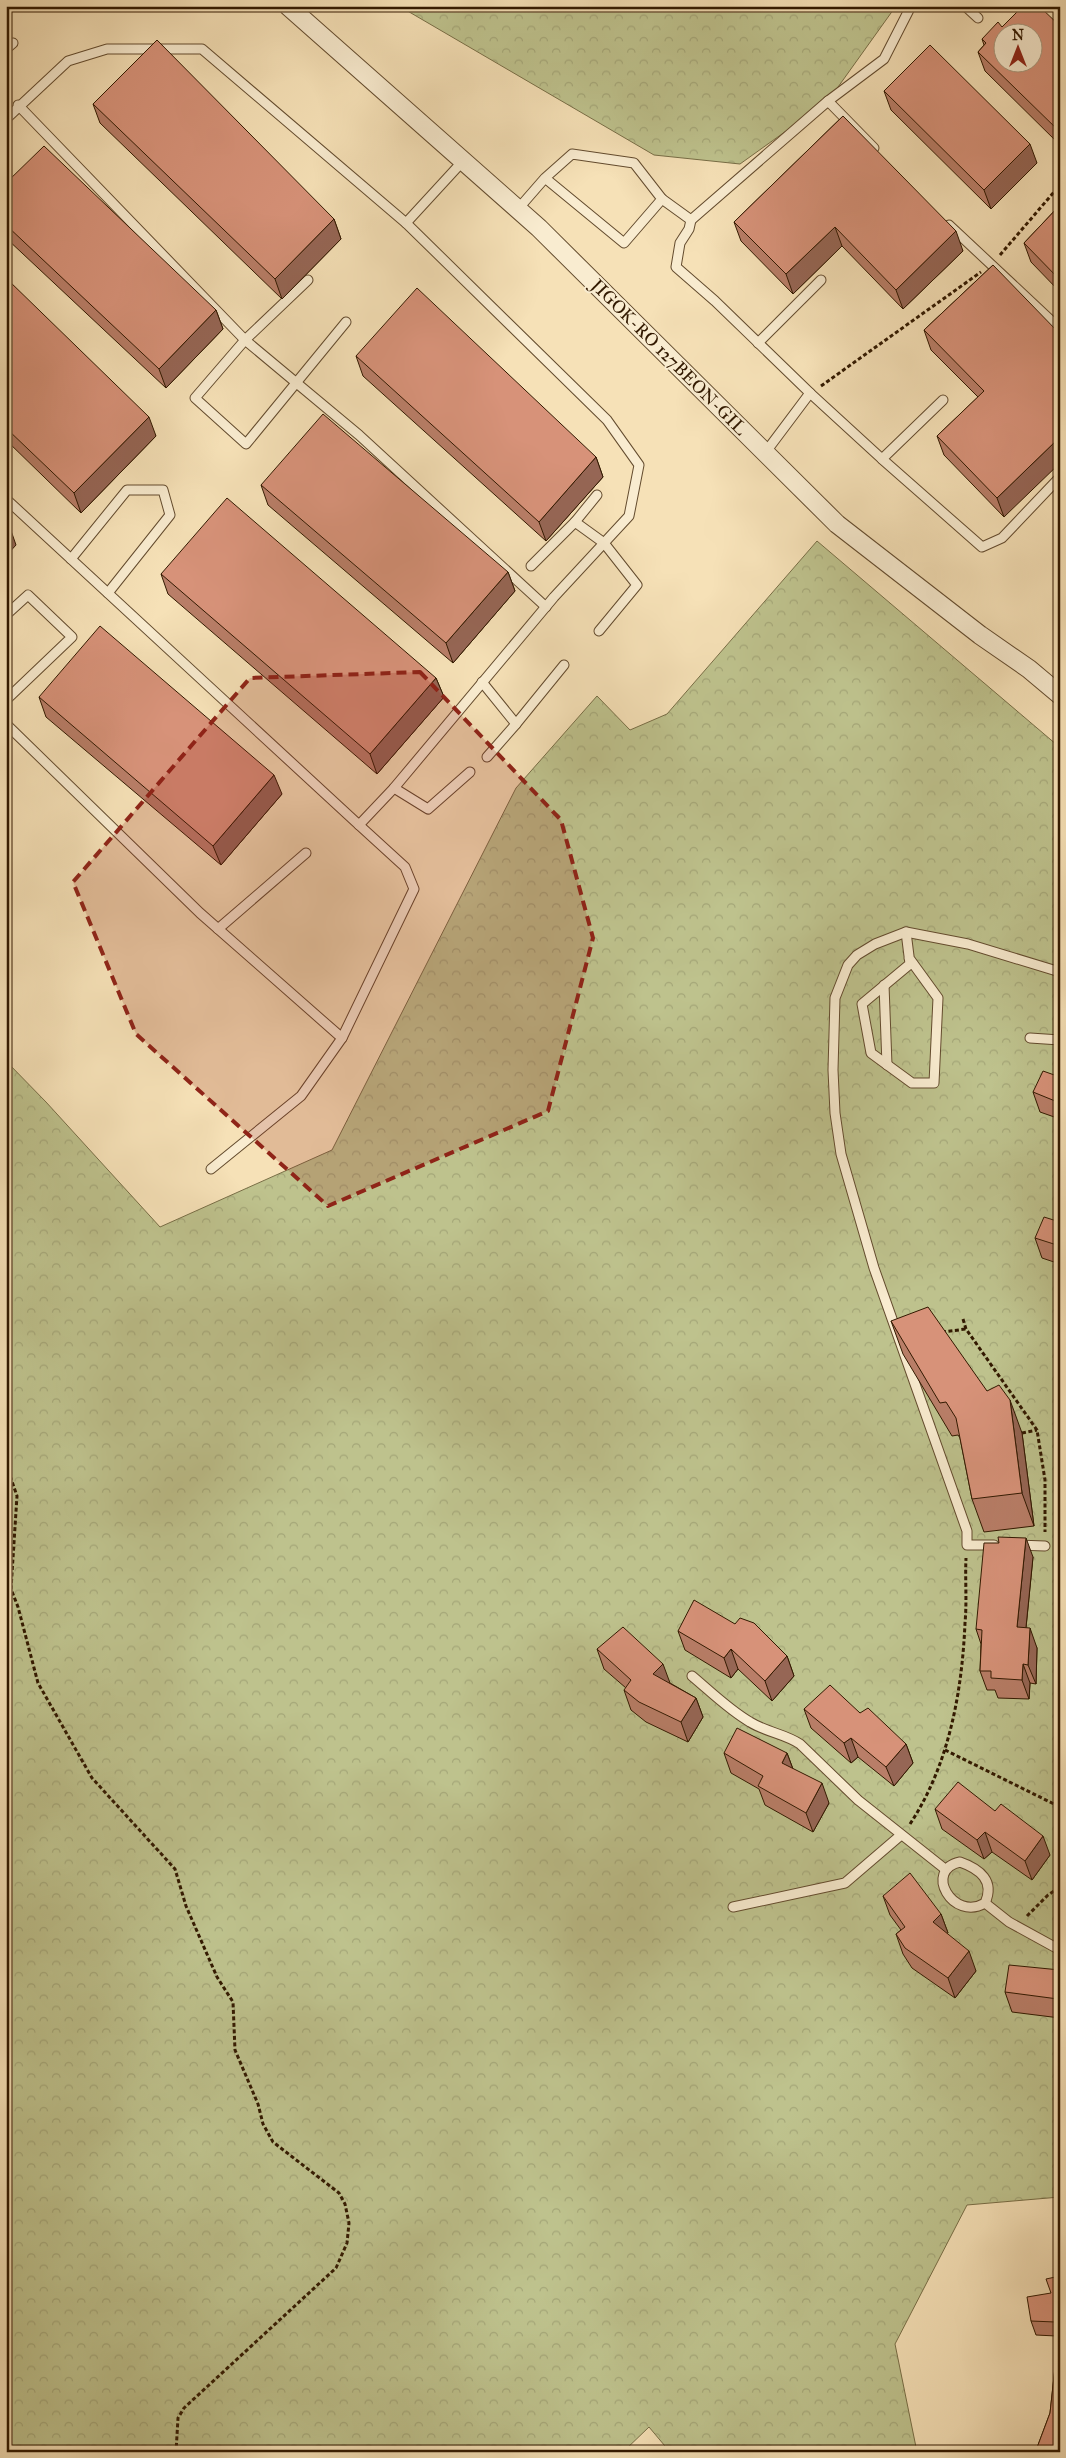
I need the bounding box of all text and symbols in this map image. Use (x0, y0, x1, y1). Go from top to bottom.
north arrow (994, 22, 1044, 72)
text: N (1012, 27, 1024, 44)
street label: JIGOK-RO 127BEON-GIL (584, 273, 752, 441)

